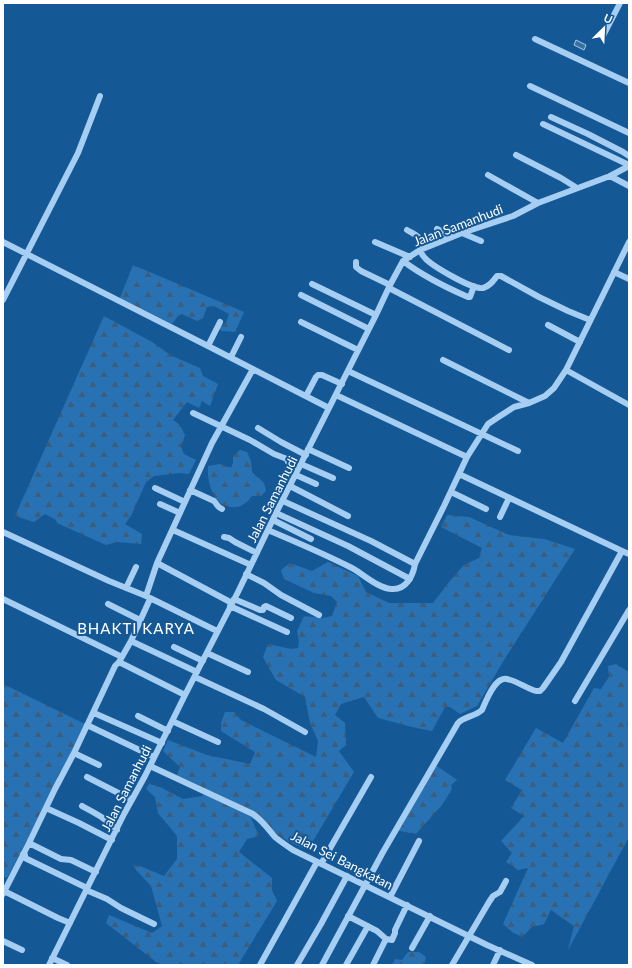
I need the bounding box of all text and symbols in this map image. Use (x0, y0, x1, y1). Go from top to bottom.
north arrow (584, 8, 624, 48)
text: U (602, 11, 615, 26)
street label: Jalan Samanhudi (411, 201, 505, 249)
street label: Jalan Samanhudi (243, 453, 301, 545)
district label: BHAKTI KARYA (77, 619, 195, 637)
street label: Jalan Samanhudi (97, 742, 155, 834)
street label: Jalan Sei Bangkatan (288, 827, 396, 893)

